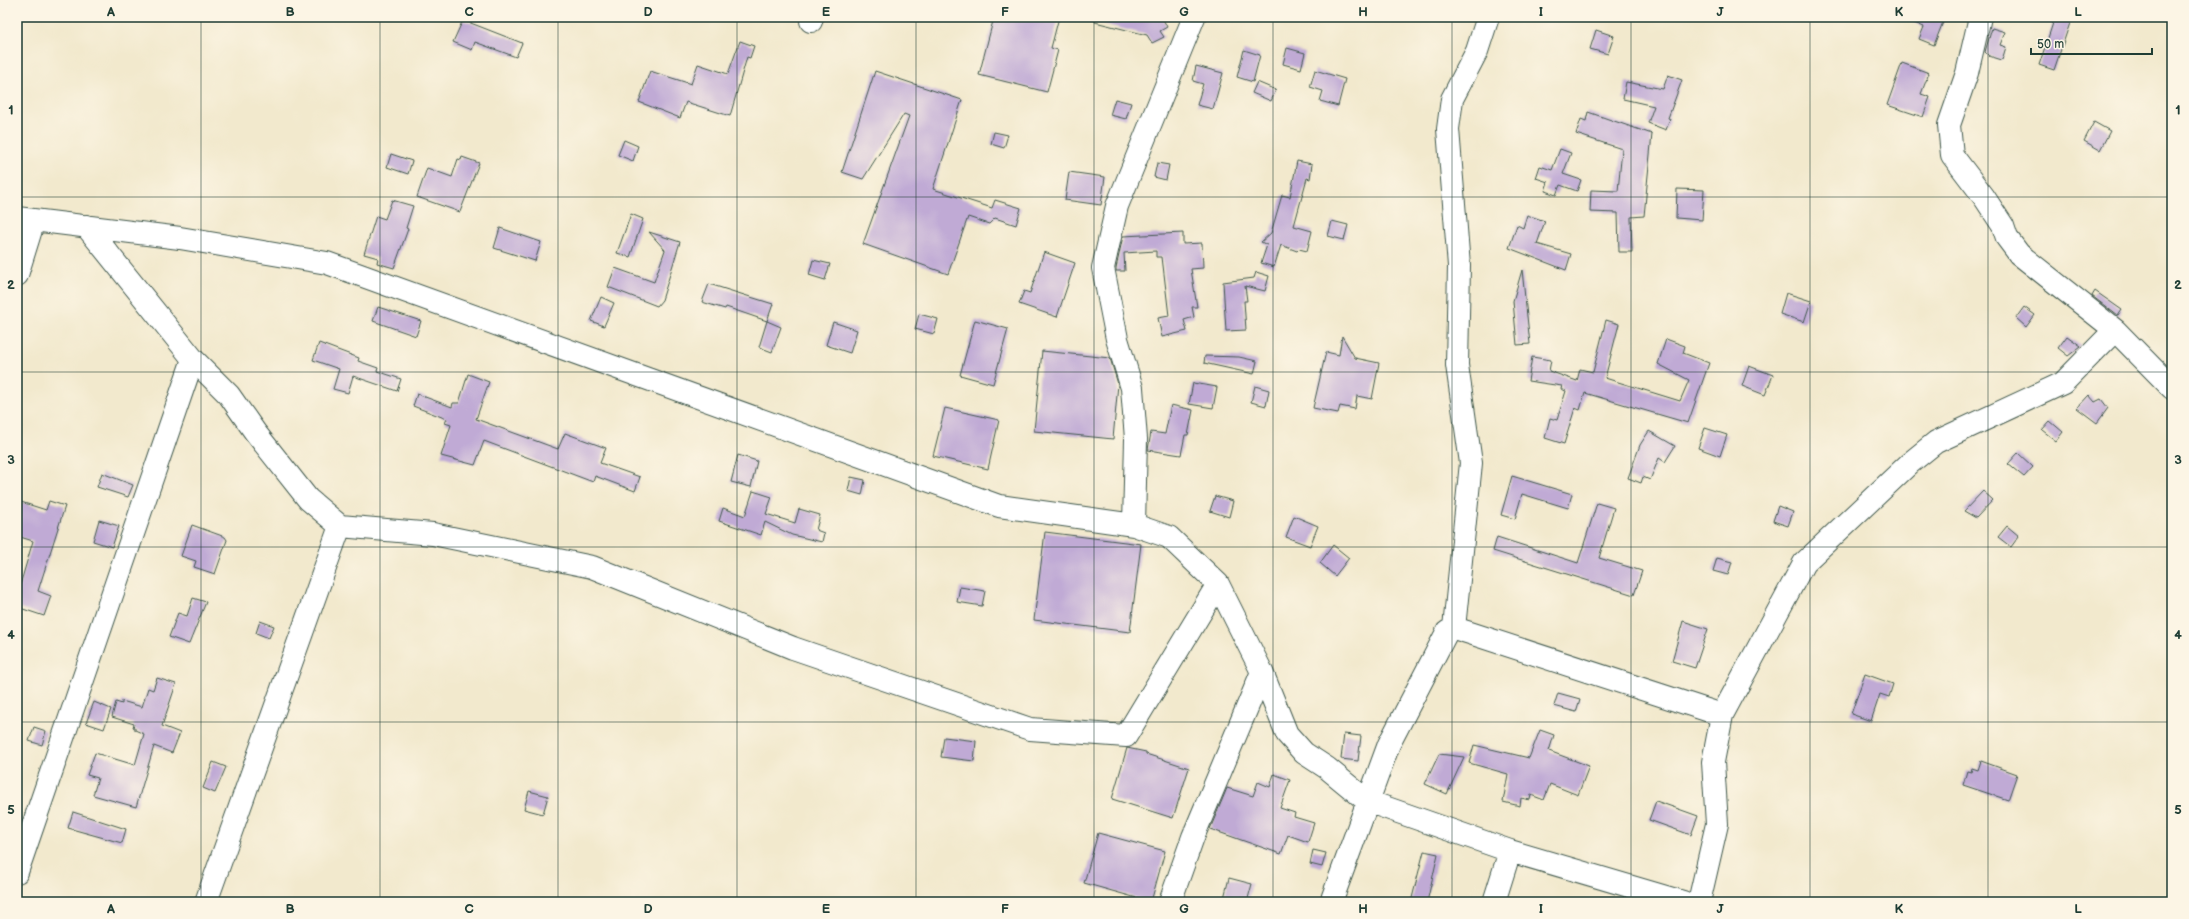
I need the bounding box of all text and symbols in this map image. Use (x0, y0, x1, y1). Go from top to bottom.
text: A (106, 4, 115, 20)
text: B (285, 4, 295, 20)
text: C (464, 4, 474, 20)
text: D (643, 4, 653, 20)
text: E (822, 4, 831, 20)
text: F (1001, 4, 1009, 20)
text: G (1179, 4, 1189, 20)
text: H (1358, 4, 1368, 20)
text: I (1539, 4, 1543, 20)
text: J (1716, 4, 1724, 20)
text: K (1895, 4, 1904, 20)
text: L (2074, 4, 2082, 20)
scale bar (2031, 30, 2152, 56)
text: 50 m (2037, 37, 2064, 52)
text: 1 (8, 102, 14, 118)
text: 1 (2175, 102, 2181, 118)
text: 2 (7, 277, 15, 293)
text: 2 (2174, 277, 2182, 293)
text: 3 (7, 452, 15, 468)
text: 3 (2174, 452, 2182, 468)
text: 4 (7, 627, 15, 643)
text: 4 (2174, 627, 2182, 643)
text: 5 (7, 802, 15, 818)
text: 5 (2174, 802, 2182, 818)
text: A (106, 901, 115, 917)
text: B (285, 901, 295, 917)
text: C (464, 901, 474, 917)
text: D (643, 901, 653, 917)
text: E (822, 901, 831, 917)
text: F (1001, 901, 1009, 917)
text: G (1179, 901, 1189, 917)
text: H (1358, 901, 1368, 917)
text: I (1539, 901, 1543, 917)
text: J (1716, 901, 1724, 917)
text: K (1895, 901, 1904, 917)
text: L (2074, 901, 2082, 917)

